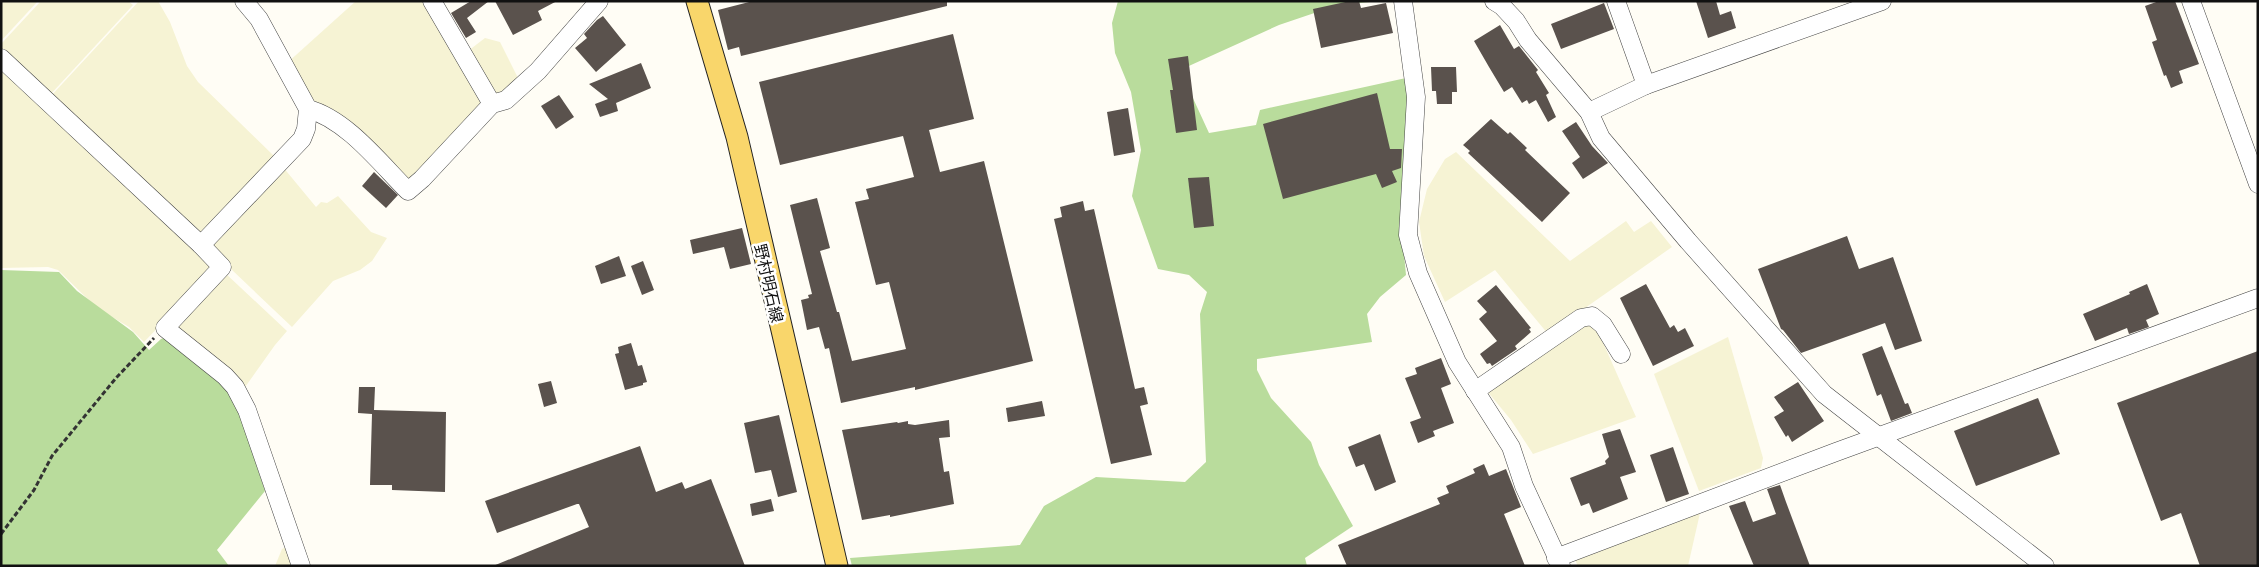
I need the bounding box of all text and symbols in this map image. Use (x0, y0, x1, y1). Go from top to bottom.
street label: 野村明石線 (749, 241, 791, 325)

